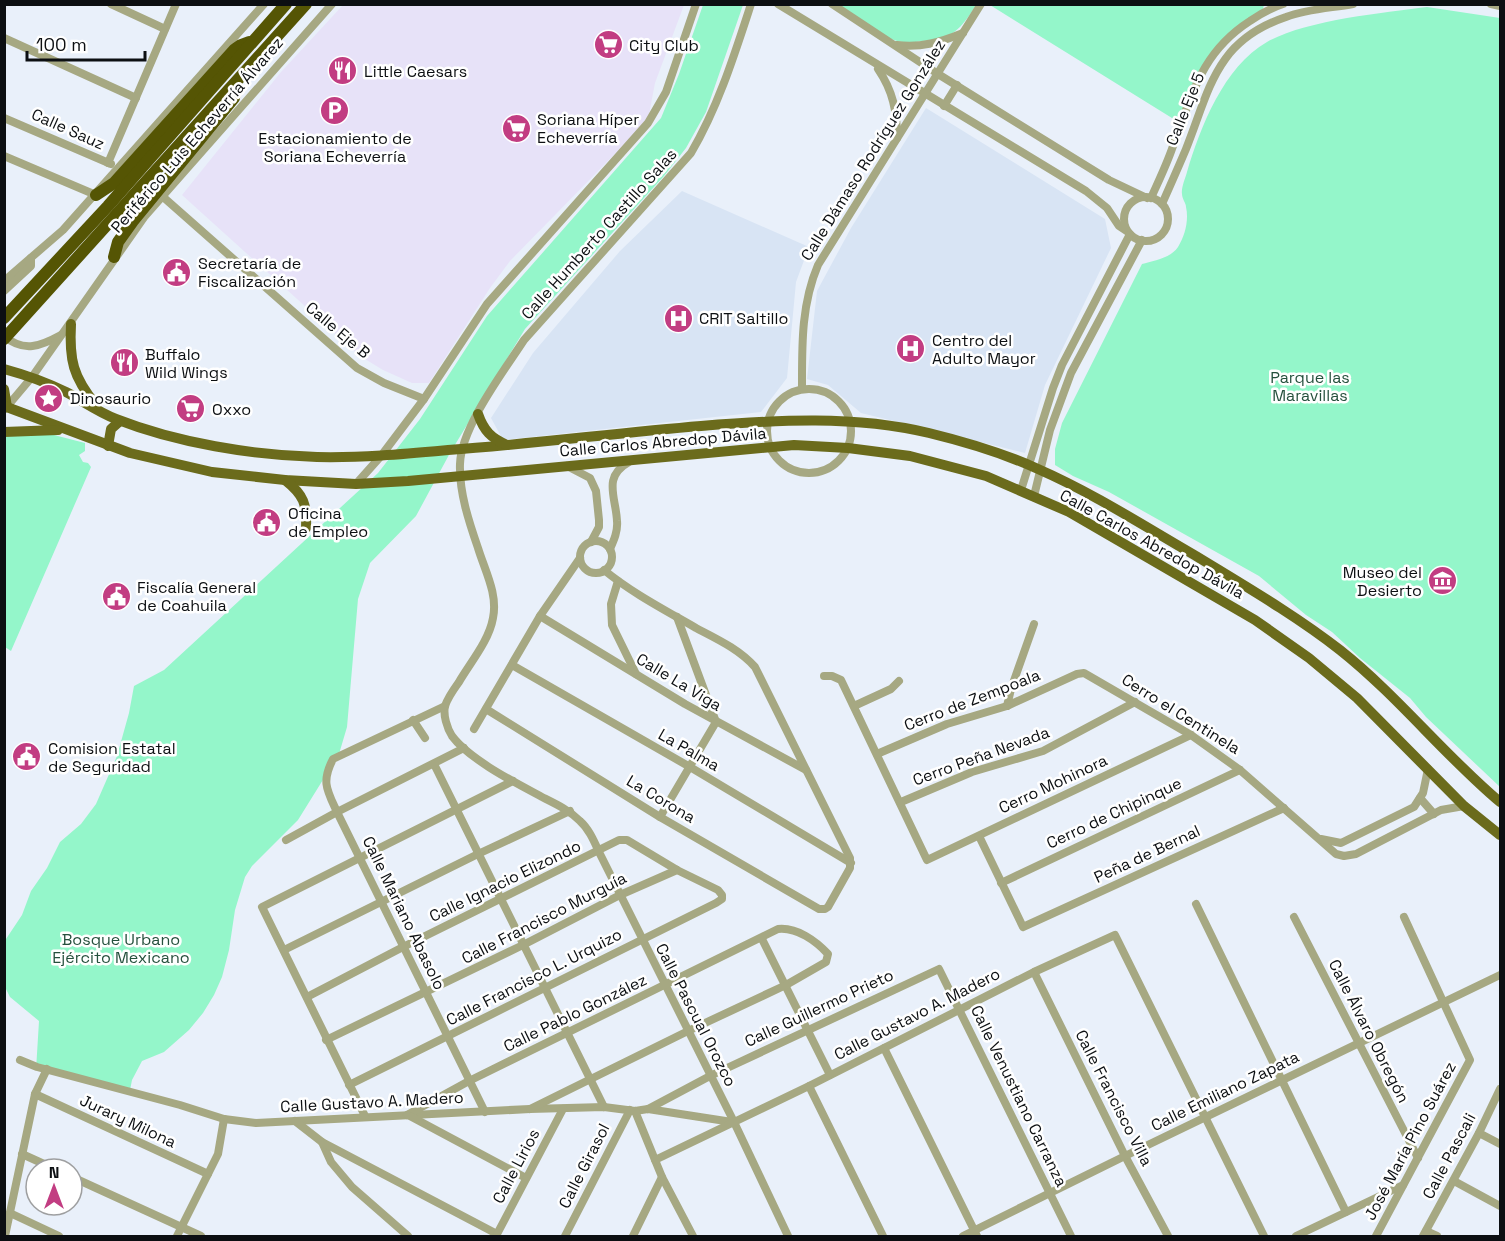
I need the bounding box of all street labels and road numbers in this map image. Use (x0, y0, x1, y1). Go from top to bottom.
street label: Periférico Luis Echeverría Álvarez (106, 33, 288, 237)
street label: Calle Dámaso Rodríguez González (796, 35, 950, 265)
street label: Calle Eje 5 (1161, 69, 1209, 149)
street label: Calle Sauz (28, 104, 108, 154)
street label: Calle Humberto Castillo Salas (517, 144, 681, 324)
street label: Calle Eje B (301, 297, 375, 363)
street label: Calle Carlos Abredop Dávila (559, 422, 767, 462)
street label: Calle Carlos Abredop Dávila (1056, 484, 1248, 604)
street label: Calle La Viga (632, 648, 726, 716)
street label: Cerro de Zempoala (901, 664, 1043, 736)
street label: Cerro el Centinela (1118, 669, 1244, 759)
street label: Cerro Peña Nevada (910, 721, 1052, 791)
street label: La Palma (654, 724, 724, 776)
street label: Cerro Mohinora (995, 750, 1111, 818)
street label: La Corona (623, 770, 699, 828)
street label: Cerro de Chipinque (1043, 772, 1185, 854)
street label: Peña de Bernal (1091, 820, 1203, 888)
street label: Calle Mariano Abasolo (358, 833, 450, 993)
street label: Calle Ignacio Elizondo (426, 835, 584, 927)
street label: Calle Francisco Murguía (458, 867, 630, 969)
street label: Calle Francisco L. Urquizo (443, 923, 625, 1031)
street label: Calle Pascual Orozco (651, 940, 741, 1090)
street label: Calle Álvaro Obregón (1324, 956, 1414, 1106)
street label: Calle Gustavo A. Madero (830, 963, 1004, 1065)
street label: Calle Guillermo Prieto (741, 964, 897, 1052)
street label: Calle Pablo González (500, 969, 650, 1057)
street label: Calle Venustiano Carranza (966, 1002, 1072, 1190)
street label: Calle Francisco Villa (1070, 1026, 1158, 1170)
street label: Calle Emiliano Zapata (1147, 1046, 1303, 1136)
street label: José María Pino Suárez (1359, 1058, 1461, 1224)
street label: Calle Gustavo A. Madero (280, 1087, 464, 1117)
street label: Jurary Milona (76, 1089, 180, 1153)
street label: Calle Pascali (1418, 1109, 1480, 1203)
street label: Calle Girasol (554, 1120, 614, 1212)
street label: Calle Lirios (488, 1125, 544, 1207)

